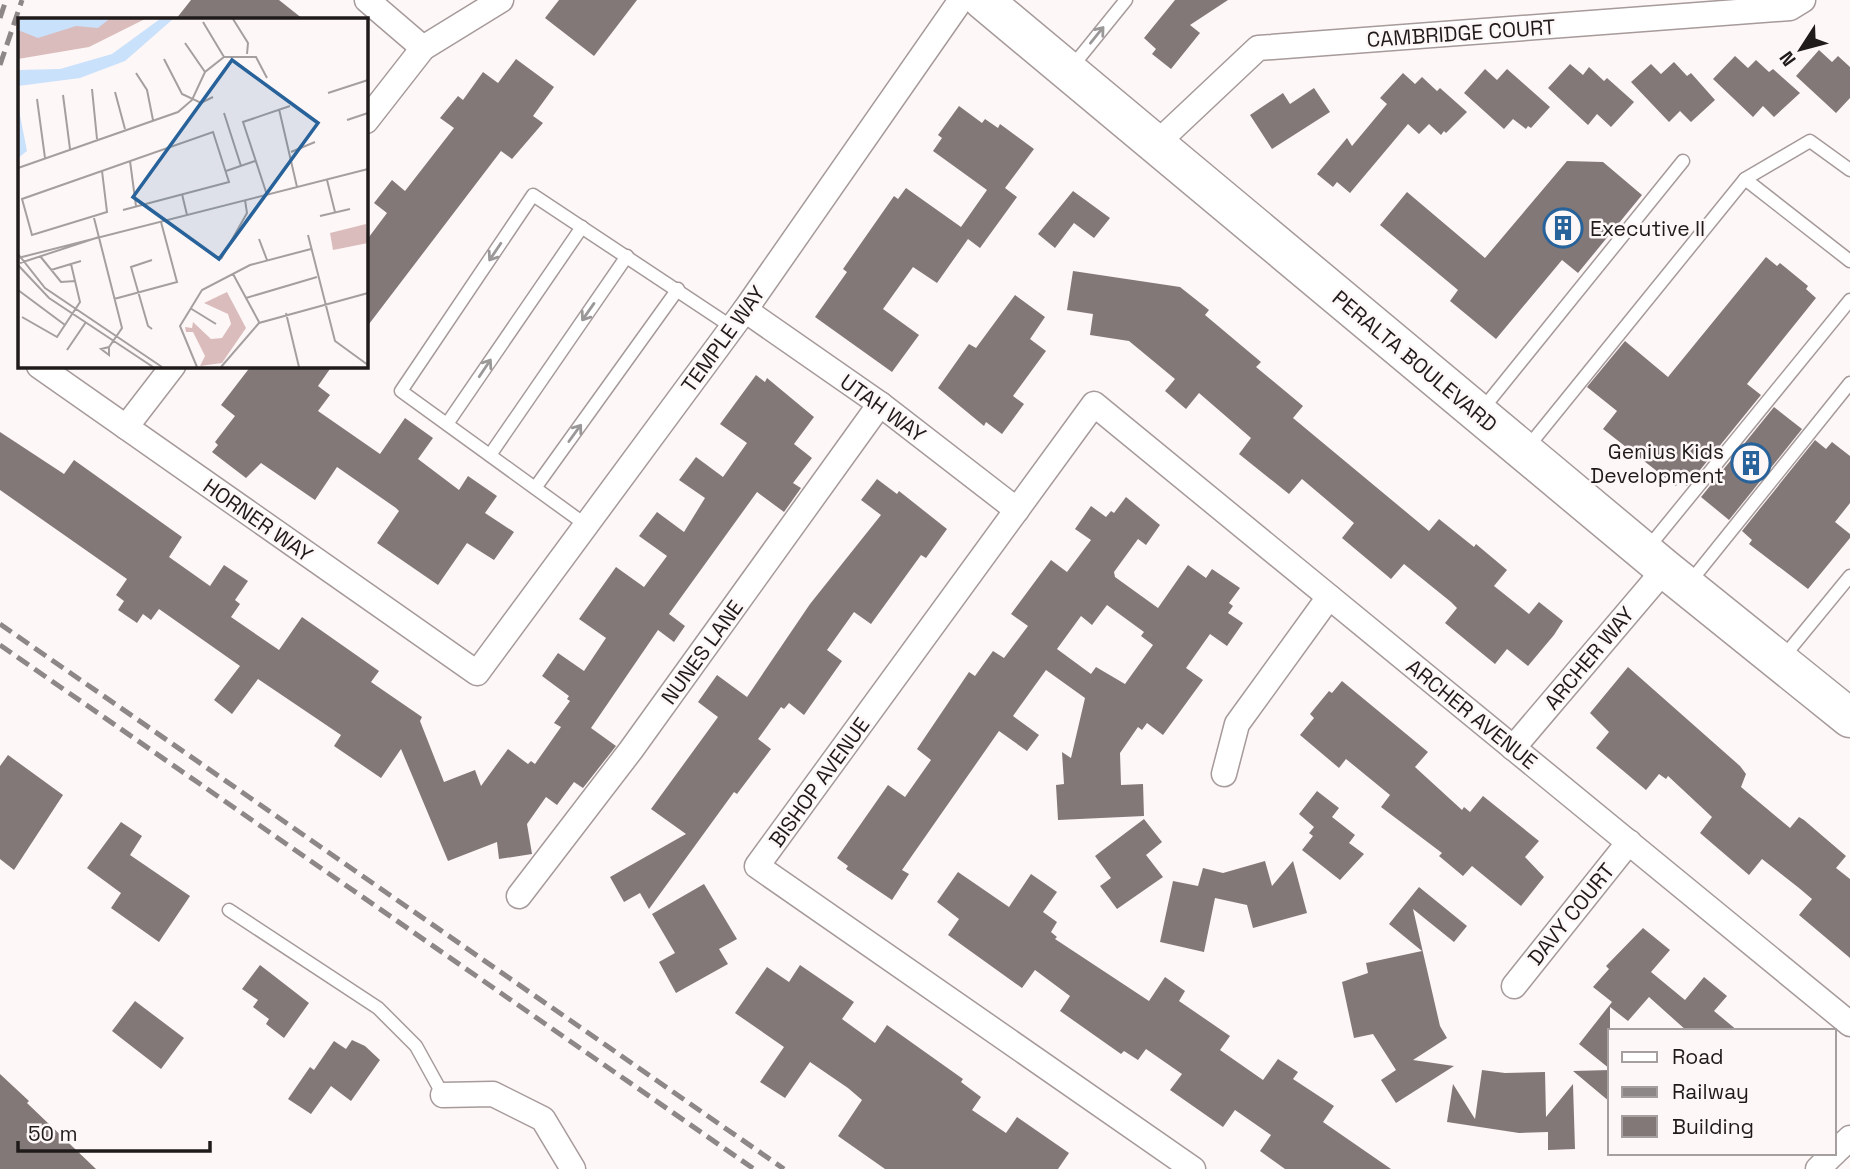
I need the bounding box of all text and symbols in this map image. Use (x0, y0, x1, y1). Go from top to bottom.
street label: CAMBRIDGE COURT (1366, 13, 1556, 53)
north arrow (1766, 14, 1836, 84)
inset map (18, 18, 368, 368)
one-way arrow (1090, 27, 1105, 45)
text: N (1774, 46, 1802, 71)
building icon: Executive II (1542, 207, 1584, 249)
place label: Executive II (1590, 215, 1705, 242)
one-way arrow (488, 242, 502, 261)
street label: TEMPLE WAY (675, 280, 771, 398)
street label: PERALTA BOULEVARD (1327, 284, 1503, 438)
one-way arrow (581, 302, 595, 321)
one-way arrow (478, 359, 492, 378)
street label: UTAH WAY (835, 368, 931, 448)
one-way arrow (568, 424, 582, 443)
place label: Genius Kids Development (1590, 438, 1724, 489)
building icon: Genius Kids Development (1730, 442, 1772, 484)
street label: HORNER WAY (198, 472, 318, 568)
street label: NUNES LANE (655, 595, 749, 709)
street label: ARCHER WAY (1538, 601, 1640, 715)
street label: ARCHER AVENUE (1401, 653, 1543, 775)
street label: BISHOP AVENUE (763, 712, 875, 852)
street label: DAVY COURT (1522, 857, 1620, 971)
legend (1608, 1029, 1836, 1155)
text: Road (1672, 1043, 1724, 1070)
text: Railway (1672, 1078, 1749, 1105)
scale bar (18, 1110, 210, 1154)
text: Building (1672, 1113, 1754, 1140)
text: 50 m (28, 1120, 78, 1147)

